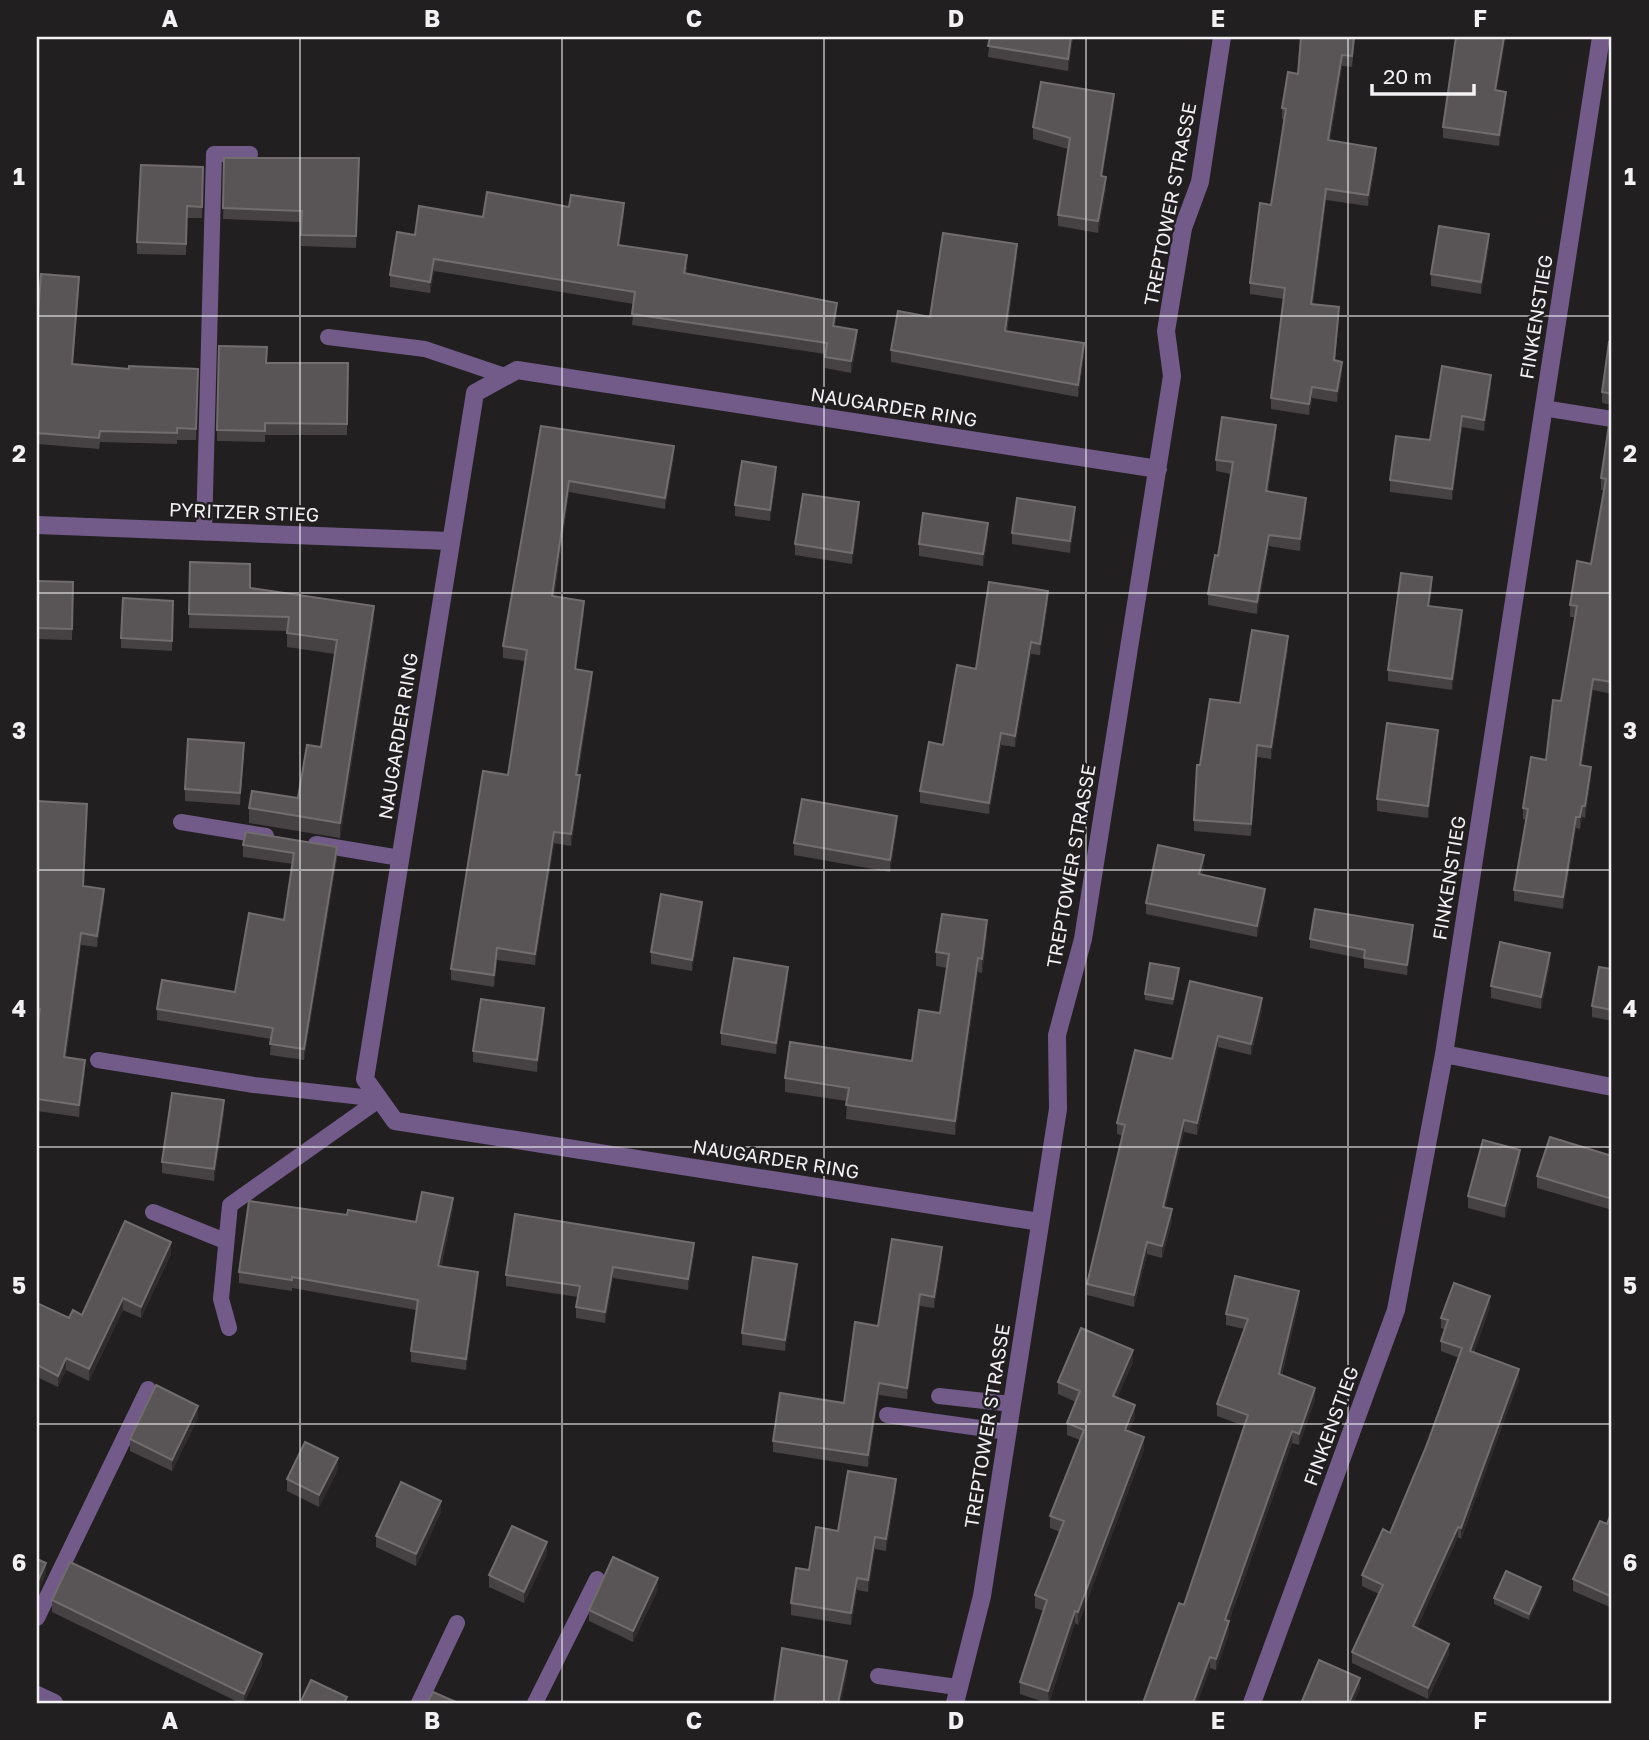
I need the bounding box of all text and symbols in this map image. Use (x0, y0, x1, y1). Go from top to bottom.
text: A (162, 4, 179, 32)
text: B (424, 4, 440, 32)
text: C (686, 4, 702, 32)
text: D (948, 4, 964, 32)
text: E (1211, 4, 1225, 32)
text: F (1473, 4, 1487, 32)
scale bar (1372, 52, 1474, 96)
text: 20 m (1383, 63, 1432, 89)
street label: TREPTOWER STRASSE (1139, 100, 1200, 307)
text: 1 (13, 162, 25, 190)
text: 1 (1624, 162, 1636, 190)
street label: FINKENSTIEG (1514, 253, 1557, 381)
street label: NAUGARDER RING (809, 382, 979, 431)
text: 2 (12, 439, 26, 467)
text: 2 (1623, 439, 1637, 467)
street label: PYRITZER STIEG (168, 497, 320, 526)
street label: NAUGARDER RING (373, 651, 422, 821)
text: 3 (12, 716, 26, 744)
text: 3 (1623, 716, 1637, 744)
street label: TREPTOWER STRASSE (1041, 762, 1100, 970)
street label: FINKENSTIEG (1427, 814, 1470, 942)
text: 4 (12, 994, 26, 1022)
text: 4 (1623, 994, 1637, 1022)
street label: NAUGARDER RING (691, 1134, 861, 1183)
text: 5 (12, 1271, 26, 1299)
text: 5 (1623, 1271, 1637, 1299)
street label: TREPTOWER STRASSE (959, 1322, 1014, 1530)
street label: FINKENSTIEG (1298, 1363, 1363, 1489)
text: 6 (12, 1548, 26, 1576)
text: 6 (1623, 1548, 1637, 1576)
text: A (162, 1706, 179, 1734)
text: B (424, 1706, 440, 1734)
text: C (686, 1706, 702, 1734)
text: D (948, 1706, 964, 1734)
text: E (1211, 1706, 1225, 1734)
text: F (1473, 1706, 1487, 1734)

